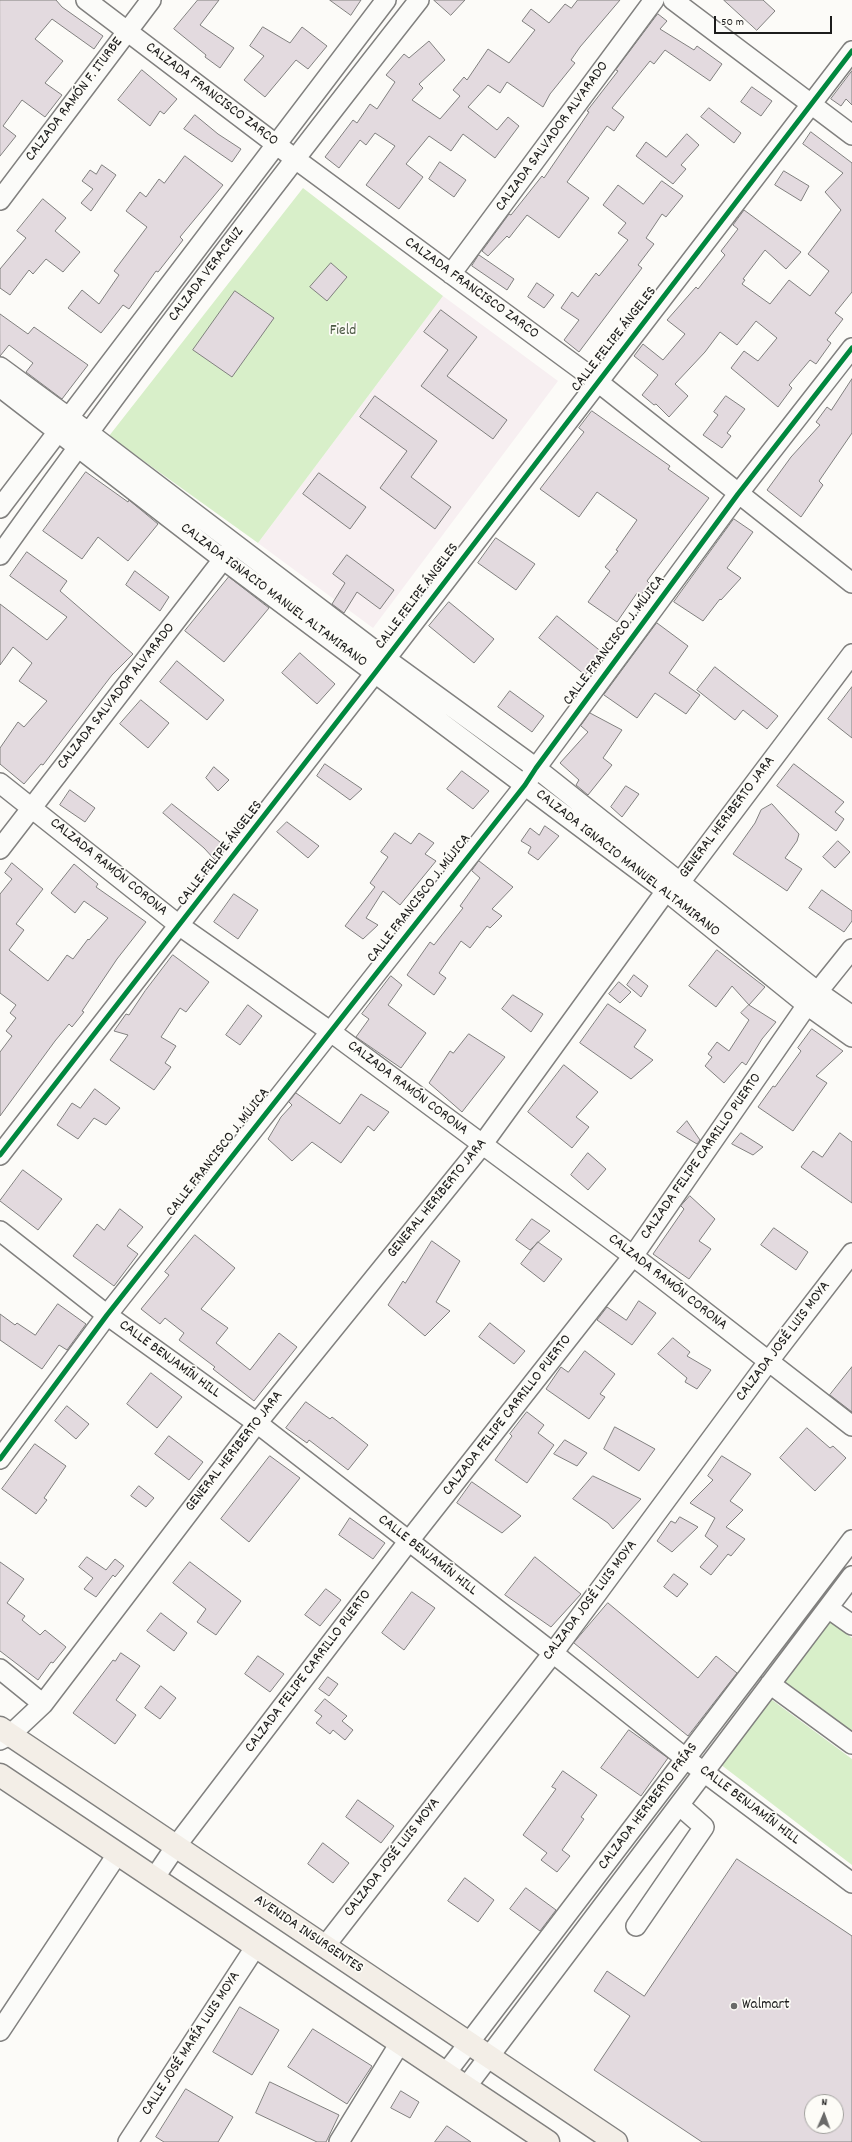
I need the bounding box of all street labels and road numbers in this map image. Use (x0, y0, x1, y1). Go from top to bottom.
street label: CALZADA RAMÓN F. ITURBE (22, 34, 128, 166)
street label: CALZADA FRANCISCO ZARCO (141, 39, 281, 151)
street label: CALZADA SALVADOR ALVARADO (493, 59, 613, 215)
street label: CALZADA VERACRUZ (166, 224, 248, 326)
street label: CALZADA FRANCISCO ZARCO (400, 234, 542, 344)
street label: CALLE FELIPE ÁNGELES (568, 284, 662, 396)
street label: CALZADA IGNACIO MANUEL ALTAMIRANO (176, 520, 370, 672)
street label: CALLE FELIPE ÁNGELES (372, 540, 464, 654)
street label: CALLE FRANCISCO J. MÚJICA (560, 572, 670, 710)
street label: CALZADA SALVADOR ALVARADO (54, 620, 180, 774)
street label: GENERAL HERIBERTO JARA (676, 753, 780, 883)
street label: CALZADA IGNACIO MANUEL ALTAMIRANO (531, 786, 723, 942)
street label: CALLE FELIPE ÁNGELES (174, 798, 268, 910)
street label: CALZADA RAMÓN CORONA (45, 815, 171, 921)
street label: CALLE FRANCISCO J. MÚJICA (364, 831, 476, 967)
street label: CALZADA RAMÓN CORONA (343, 1038, 471, 1140)
street label: CALZADA FELIPE CARRILLO PUERTO (638, 1070, 766, 1244)
street label: CALLE FRANCISCO J. MÚJICA (163, 1085, 275, 1221)
street label: GENERAL HERIBERTO JARA (384, 1136, 492, 1262)
street label: CALZADA RAMÓN CORONA (604, 1231, 730, 1335)
street label: CALZADA JOSÉ LUIS MOYA (733, 1278, 835, 1406)
street label: CALLE BENJAMÍN HILL (115, 1317, 223, 1403)
street label: CALZADA FELIPE CARRILLO PUERTO (440, 1332, 576, 1500)
street label: GENERAL HERIBERTO JARA (182, 1388, 288, 1516)
street label: CALLE BENJAMÍN HILL (374, 1511, 480, 1601)
street label: CALZADA JOSÉ LUIS MOYA (540, 1537, 642, 1665)
street label: CALZADA FELIPE CARRILLO PUERTO (242, 1587, 376, 1757)
street label: CALZADA HERIBERTO FRÍAS (595, 1740, 703, 1874)
street label: CALLE BENJAMÍN HILL (695, 1762, 803, 1850)
street label: CALZADA JOSÉ LUIS MOYA (341, 1795, 445, 1921)
street label: AVENIDA INSURGENTES (250, 1892, 366, 1978)
street label: CALLE JOSÉ MARÍA LUIS MOYA (139, 1969, 245, 2119)

